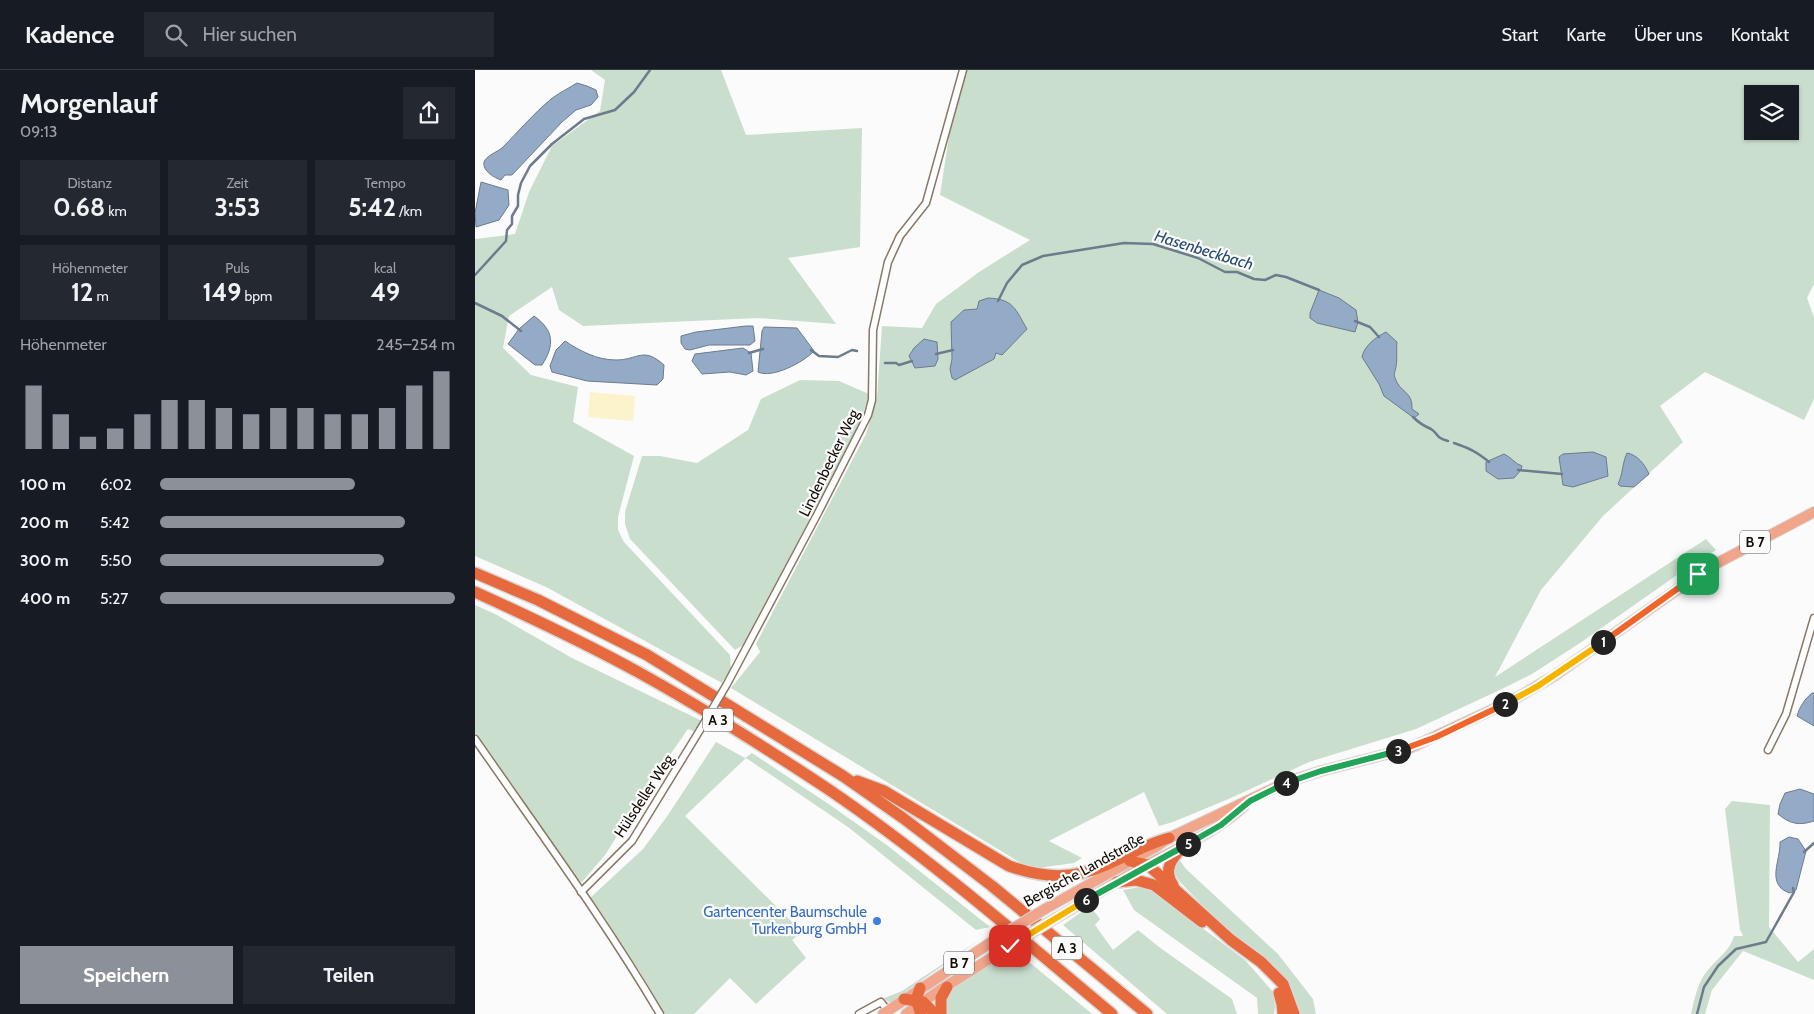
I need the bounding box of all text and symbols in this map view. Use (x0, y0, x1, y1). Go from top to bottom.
search box (144, 12, 494, 57)
text: Kadence (25, 20, 114, 49)
icon: search (162, 21, 190, 49)
text: Hier suchen (202, 23, 297, 46)
text: Start (1502, 24, 1538, 46)
text: Karte (1566, 24, 1606, 46)
text: Über uns (1634, 24, 1703, 46)
text: Kontakt (1731, 24, 1789, 46)
map controls (1744, 85, 1799, 140)
button: layers (1744, 85, 1799, 140)
text: Morgenlauf (20, 86, 158, 120)
button: share (403, 87, 455, 139)
text: 09:13 (20, 122, 57, 141)
text: Distanz (67, 174, 112, 192)
text: Zeit (226, 174, 249, 192)
text: Tempo (365, 174, 406, 192)
text: 0.68 (53, 192, 105, 222)
text: 3:53 (215, 192, 260, 222)
text: 5:42 (348, 192, 396, 222)
text: km (105, 202, 127, 220)
text: /km (396, 202, 422, 220)
water label: Hasenbeckbach (1152, 226, 1256, 274)
text: Höhenmeter (52, 259, 128, 277)
text: Puls (225, 259, 250, 277)
text: kcal (374, 259, 396, 277)
text: 12 (71, 277, 93, 307)
text: 149 (203, 277, 241, 307)
text: 49 (370, 277, 400, 307)
text: m (93, 287, 109, 305)
text: bpm (241, 287, 272, 305)
text: Höhenmeter (20, 335, 106, 354)
text: 245–254 m (376, 335, 455, 354)
street label: Lindenbecker Weg (795, 406, 863, 520)
text: 100 m (20, 475, 66, 494)
text: 6:02 (100, 475, 132, 494)
text: 200 m (20, 513, 69, 532)
text: 5:42 (100, 513, 130, 532)
road number: B 7 (1740, 531, 1770, 554)
text: 300 m (20, 551, 69, 570)
text: 5:50 (100, 551, 132, 570)
pin (1677, 553, 1719, 595)
icon: arrive (1684, 560, 1712, 588)
text: 400 m (20, 589, 70, 608)
text: 5:27 (100, 589, 128, 608)
pin: 1 (1591, 630, 1615, 654)
text: 1 (1601, 633, 1606, 651)
pin: 2 (1493, 692, 1517, 716)
text: 2 (1502, 695, 1509, 713)
road number: A 3 (703, 708, 733, 732)
pin: 3 (1385, 738, 1411, 764)
text: 3 (1395, 742, 1402, 760)
street label: Hülsdeller Weg (610, 751, 678, 841)
pin: 4 (1273, 770, 1299, 796)
text: 4 (1282, 774, 1291, 792)
street label: Bergische Landstraße (1021, 829, 1148, 911)
pin: 5 (1175, 832, 1201, 856)
text: 5 (1185, 835, 1192, 853)
pin: 6 (1073, 888, 1099, 912)
text: 6 (1083, 891, 1090, 909)
place label: Gartencenter Baumschule Turkenburg GmbH (703, 903, 867, 938)
marker: Gartencenter Baumschule Turkenburg GmbH (871, 915, 883, 927)
pin (989, 925, 1031, 967)
icon: check (996, 932, 1024, 960)
road number: A 3 (1052, 936, 1082, 960)
button: Speichern (20, 946, 233, 1004)
button: Teilen (243, 946, 455, 1004)
road number: B 7 (944, 951, 974, 974)

